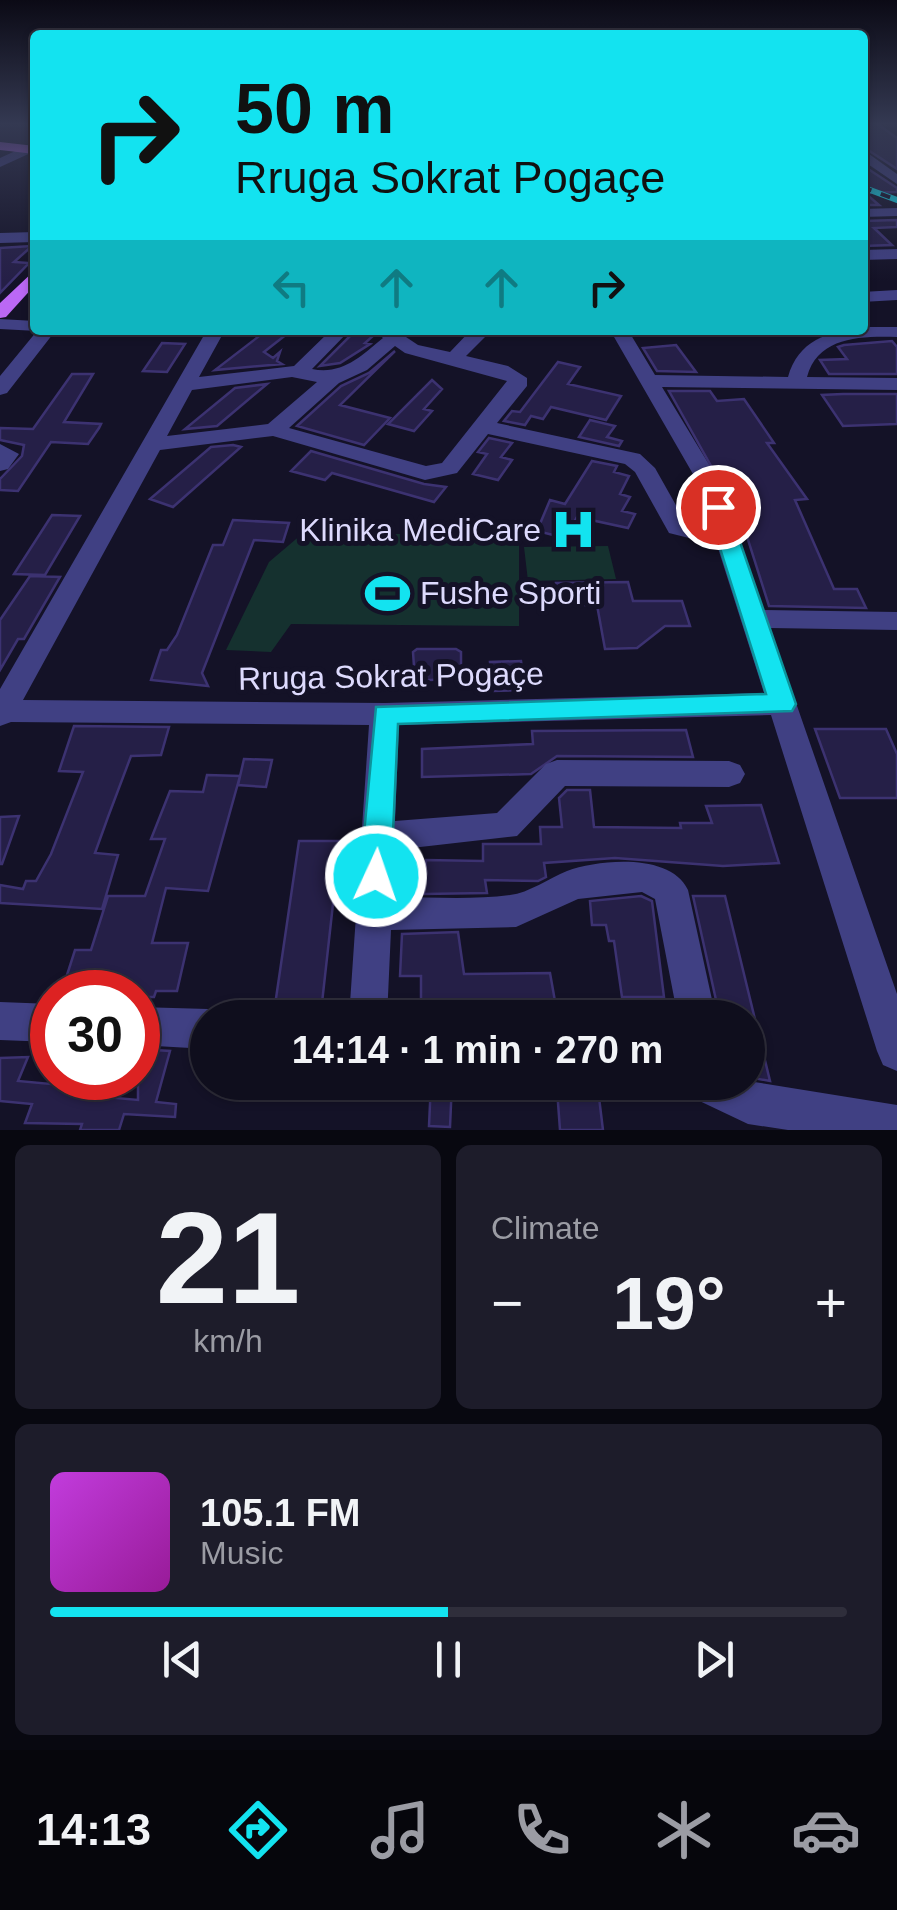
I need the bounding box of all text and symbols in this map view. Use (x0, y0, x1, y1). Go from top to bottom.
icon: right (70, 70, 200, 200)
text: 50 m (235, 70, 395, 148)
text: Rruga Sokrat Pogaçe (235, 152, 665, 203)
icon: left (264, 260, 319, 315)
icon: ahead (369, 260, 424, 315)
icon: ahead (474, 260, 529, 315)
icon: right (579, 260, 634, 315)
pin (676, 465, 761, 550)
icon: arrive (691, 480, 746, 535)
hospital icon: Klinika MediCare (550, 506, 598, 554)
place label: Klinika MediCare (299, 512, 541, 548)
sports icon: Fushe Sporti (363, 569, 411, 617)
place label: Fushe Sporti (420, 575, 601, 611)
street label: Rruga Sokrat Pogaçe (238, 655, 544, 697)
position arrow (324, 824, 428, 928)
speed limit sign: 30 (30, 970, 160, 1100)
text: 14:14 · 1 min · 270 m (292, 1029, 663, 1071)
text: 21 (156, 1185, 300, 1331)
text: Climate (491, 1210, 599, 1246)
text: 19° (612, 1261, 726, 1345)
text: − (491, 1272, 523, 1334)
text: + (815, 1272, 847, 1334)
text: km/h (193, 1323, 263, 1359)
text: 105.1 FM (200, 1492, 361, 1534)
text: Music (200, 1535, 284, 1571)
icon: previous (155, 1632, 210, 1687)
icon: pause (421, 1632, 476, 1687)
icon: next (687, 1632, 742, 1687)
icon: directions (223, 1795, 293, 1865)
icon: music (365, 1795, 435, 1865)
icon: phone (507, 1795, 577, 1865)
icon: climate (649, 1795, 719, 1865)
icon: car (791, 1795, 861, 1865)
text: 14:13 (36, 1804, 151, 1855)

